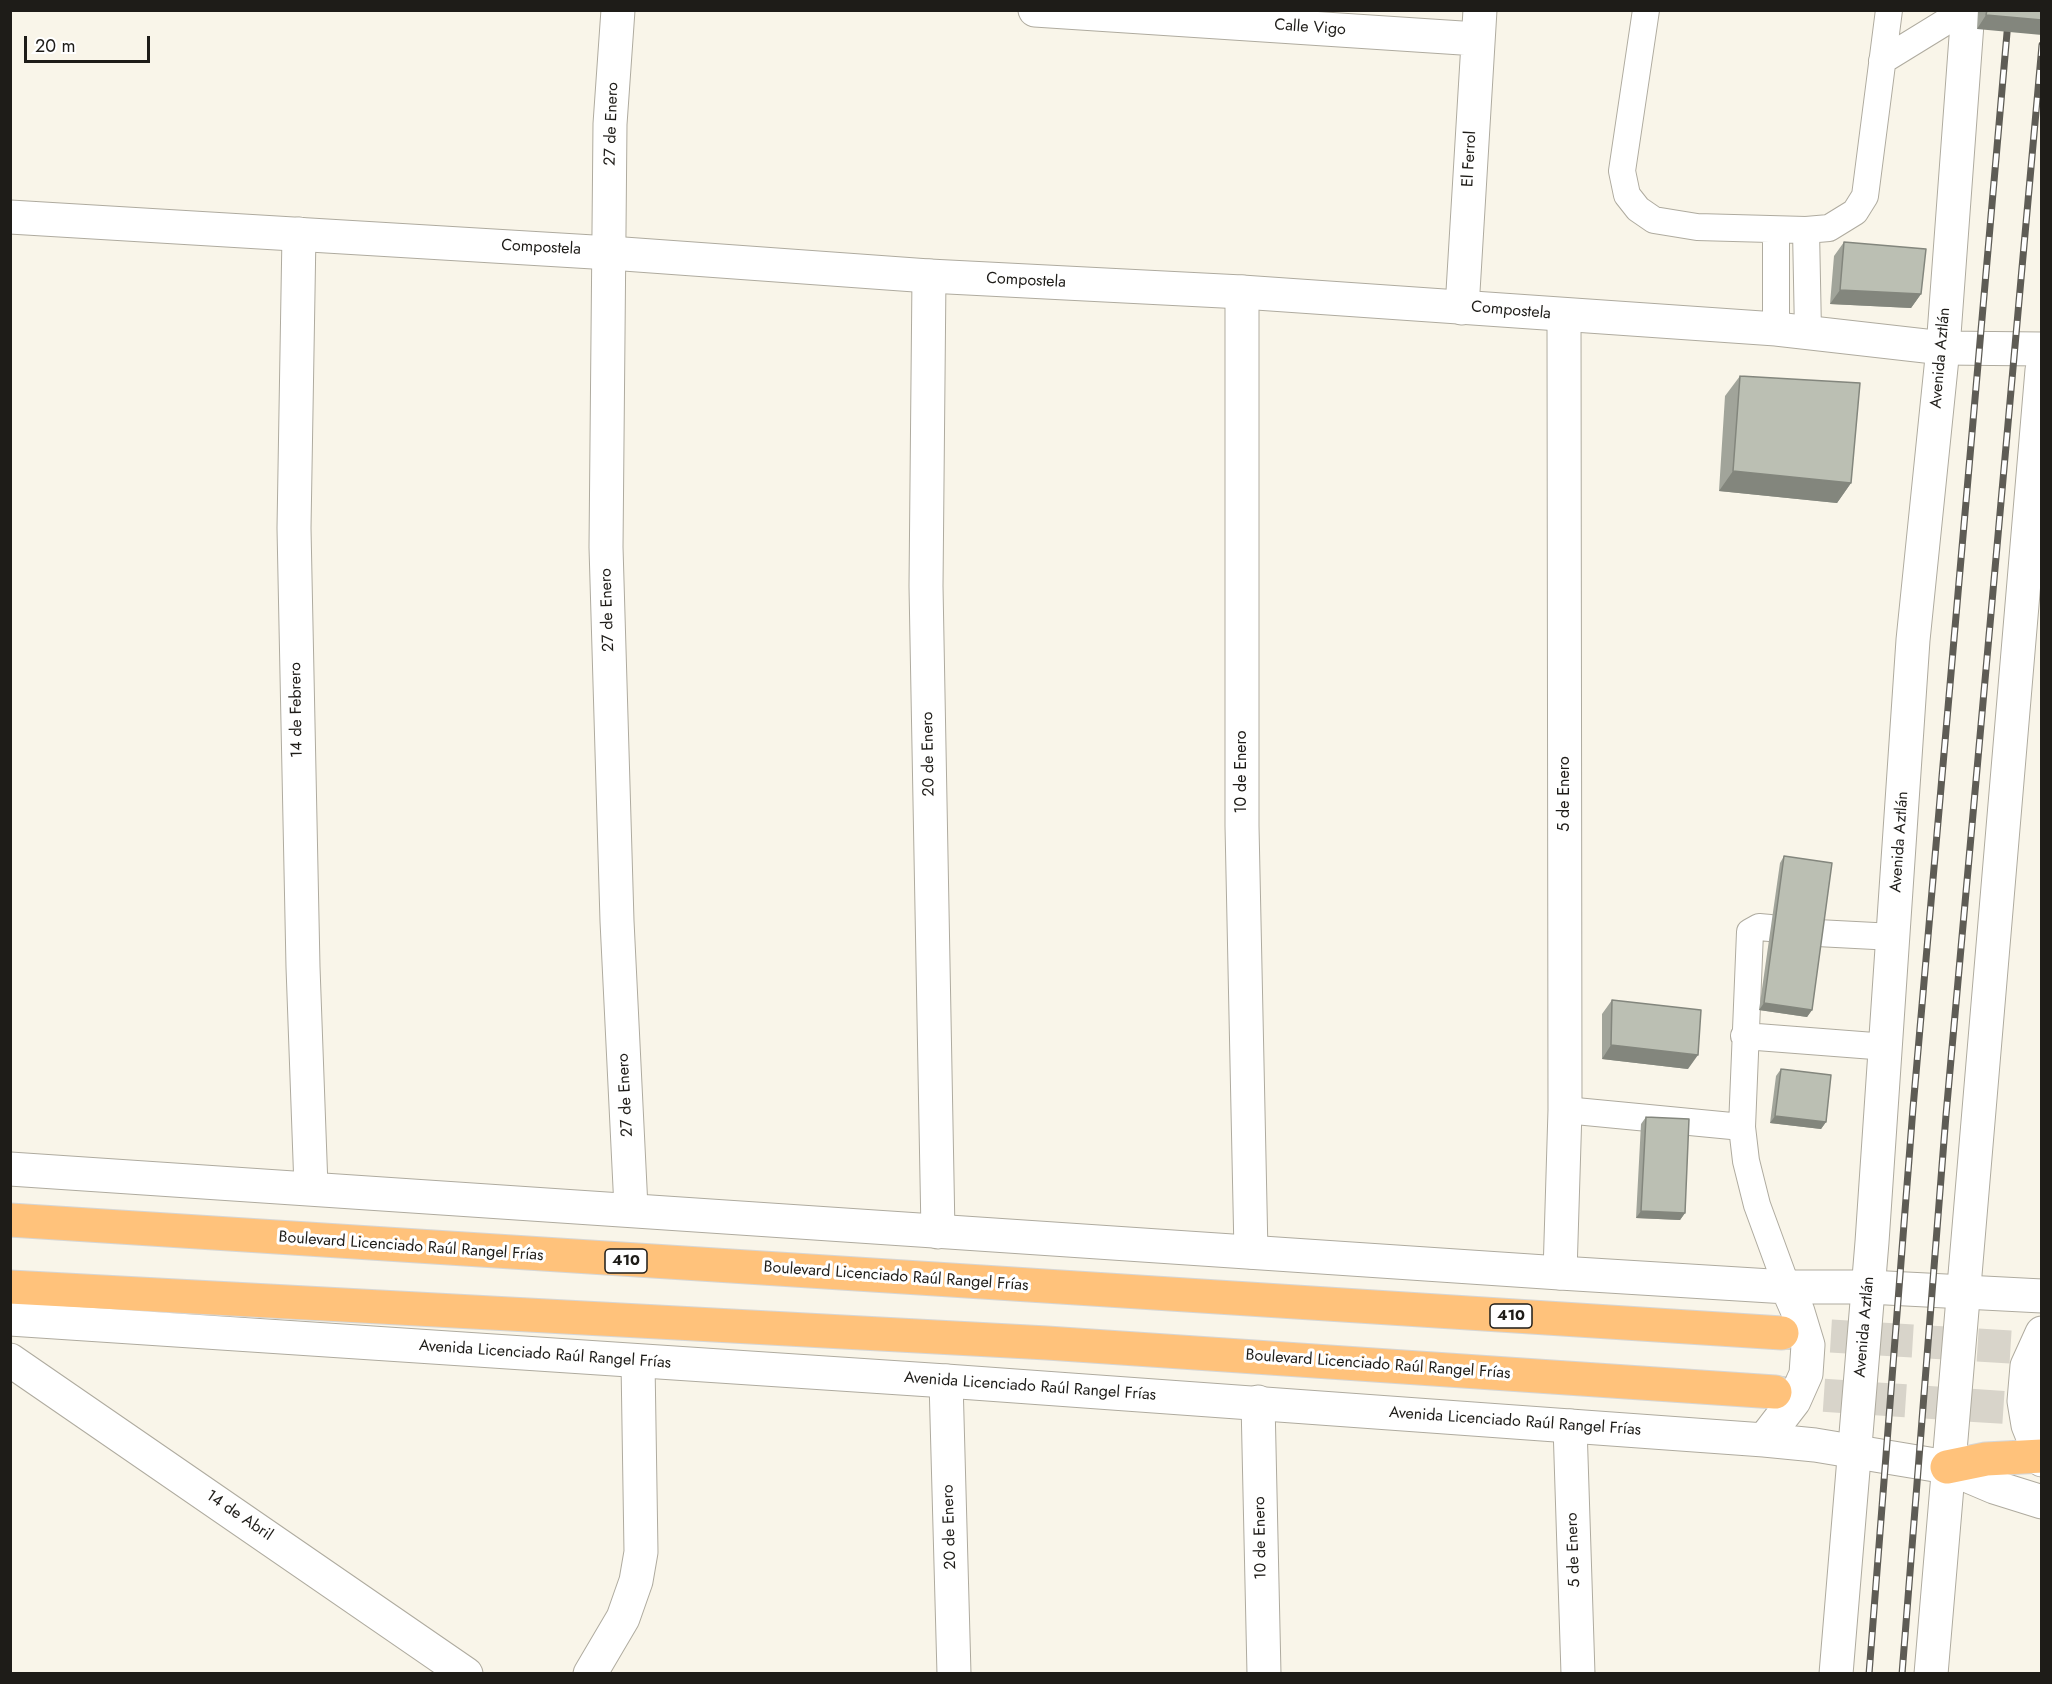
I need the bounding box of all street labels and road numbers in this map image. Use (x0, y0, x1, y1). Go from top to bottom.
street label: Calle Vigo (1274, 16, 1346, 40)
street label: 27 de Enero (601, 82, 623, 166)
street label: El Ferrol (1459, 130, 1481, 188)
street label: Compostela (501, 236, 581, 260)
street label: Compostela (986, 269, 1066, 293)
street label: Compostela (1470, 298, 1552, 324)
street label: Avenida Aztlán (1927, 307, 1955, 409)
street label: 27 de Enero (597, 568, 619, 652)
street label: 14 de Febrero (287, 662, 307, 758)
street label: 20 de Enero (919, 711, 939, 797)
street label: 10 de Enero (1232, 730, 1252, 814)
street label: 5 de Enero (1555, 756, 1575, 832)
street label: Avenida Aztlán (1887, 791, 1913, 893)
street label: 27 de Enero (614, 1053, 638, 1137)
street label: Boulevard Licenciado Raúl Rangel Frías (278, 1228, 544, 1266)
road number: 410 (605, 1249, 647, 1273)
street label: Boulevard Licenciado Raúl Rangel Frías (763, 1258, 1029, 1296)
street label: Avenida Aztlán (1851, 1276, 1879, 1378)
road number: 410 (1490, 1304, 1532, 1328)
street label: Avenida Licenciado Raúl Rangel Frías (418, 1337, 672, 1373)
street label: Boulevard Licenciado Raúl Rangel Frías (1245, 1346, 1511, 1384)
street label: Avenida Licenciado Raúl Rangel Frías (903, 1369, 1157, 1405)
street label: Avenida Licenciado Raúl Rangel Frías (1388, 1404, 1642, 1440)
street label: 20 de Enero (939, 1484, 961, 1570)
street label: 14 de Abril (202, 1487, 276, 1545)
street label: 10 de Enero (1251, 1496, 1271, 1580)
street label: 5 de Enero (1563, 1512, 1585, 1588)

